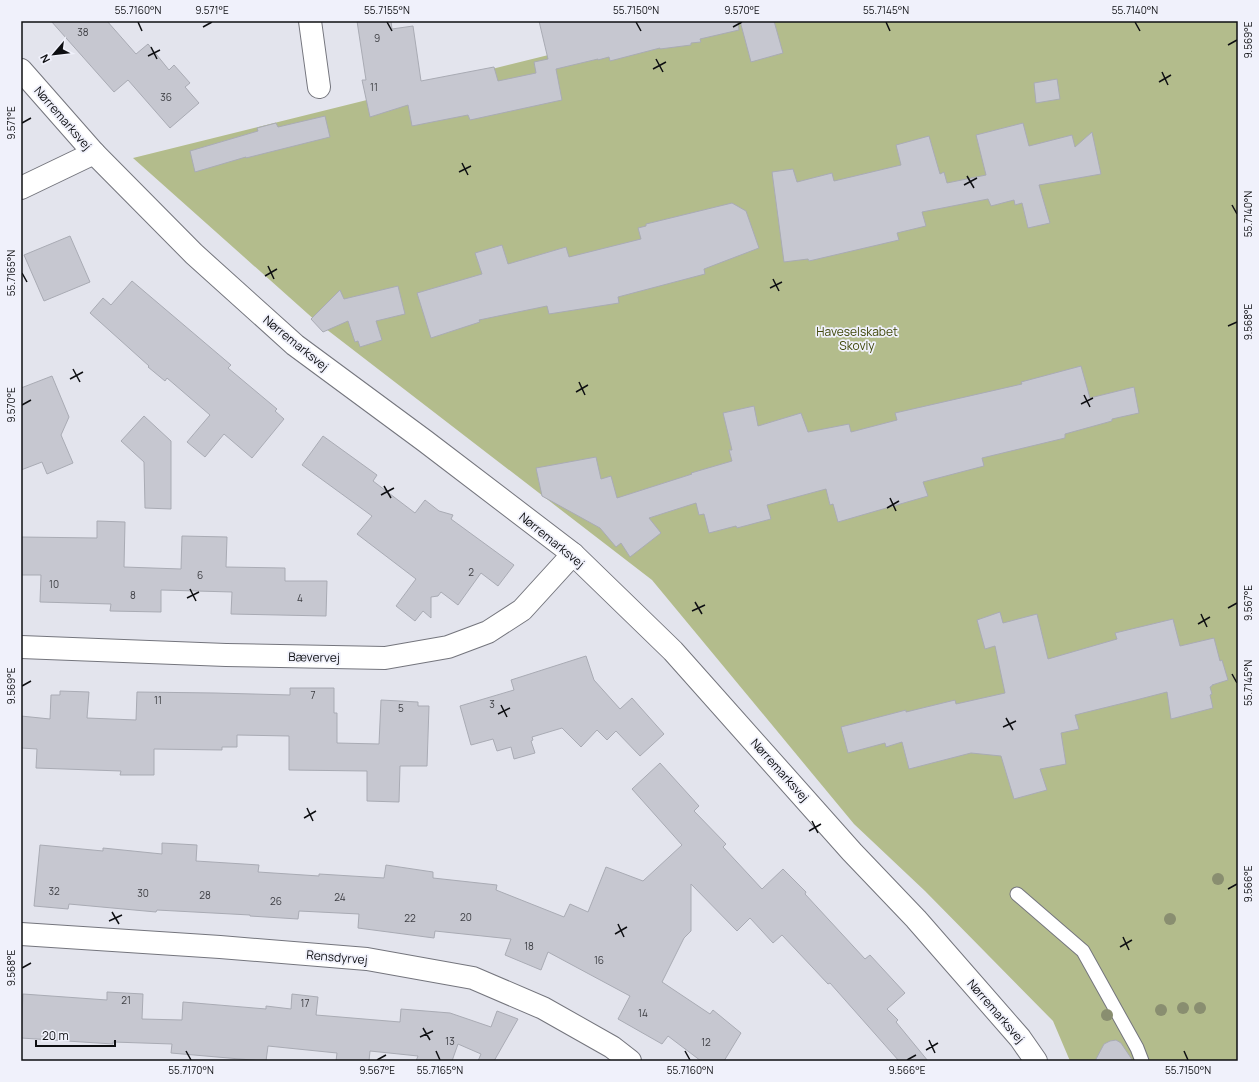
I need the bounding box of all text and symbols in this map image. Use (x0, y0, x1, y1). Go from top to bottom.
text: 55.7160°N (115, 3, 161, 17)
text: 9.571°E (195, 3, 229, 17)
text: 55.7155°N (364, 3, 410, 17)
text: 55.7150°N (613, 3, 659, 17)
text: 9.570°E (724, 3, 760, 17)
text: 55.7145°N (863, 3, 909, 17)
text: 55.7140°N (1112, 3, 1158, 17)
text: 9.569°E (1241, 21, 1255, 58)
house number: 38 (77, 25, 89, 39)
house number: 9 (374, 31, 380, 45)
north arrow (34, 34, 74, 74)
text: N (36, 52, 53, 66)
house number: 11 (370, 80, 378, 94)
street label: Nørremarksvej (30, 82, 96, 154)
house number: 36 (160, 90, 172, 104)
text: 9.571°E (4, 106, 18, 140)
text: 55.7140°N (1241, 191, 1255, 237)
text: 55.7165°N (4, 250, 18, 296)
text: 9.568°E (1241, 303, 1255, 340)
street label: Nørremarksvej (260, 311, 332, 375)
park label: Haveselskabet Skovly (816, 323, 898, 354)
text: 9.570°E (4, 387, 18, 423)
street label: Nørremarksvej (516, 508, 588, 572)
house number: 2 (468, 565, 474, 579)
house number: 6 (197, 568, 203, 582)
house number: 10 (49, 577, 59, 591)
text: 9.567°E (1241, 585, 1255, 621)
house number: 8 (130, 588, 136, 602)
house number: 4 (297, 591, 303, 605)
street label: Bævervej (288, 648, 340, 666)
text: 55.7145°N (1241, 660, 1255, 706)
text: 9.569°E (4, 667, 18, 704)
house number: 7 (310, 688, 316, 702)
house number: 11 (154, 693, 162, 707)
house number: 3 (489, 697, 495, 711)
house number: 5 (398, 701, 404, 715)
street label: Nørremarksvej (747, 735, 813, 805)
text: 9.566°E (1241, 865, 1255, 902)
house number: 32 (48, 884, 60, 898)
house number: 30 (137, 886, 149, 900)
house number: 28 (199, 888, 211, 902)
house number: 24 (334, 890, 346, 904)
house number: 26 (270, 894, 282, 908)
house number: 20 (460, 910, 472, 924)
house number: 22 (404, 911, 416, 925)
house number: 18 (524, 939, 534, 953)
street label: Rensdyrvej (306, 946, 368, 968)
text: 9.568°E (4, 949, 18, 986)
house number: 16 (594, 953, 604, 967)
street label: Nørremarksvej (963, 975, 1029, 1047)
house number: 21 (121, 993, 131, 1007)
house number: 17 (301, 996, 309, 1010)
house number: 14 (638, 1006, 648, 1020)
scale bar (36, 1022, 115, 1048)
text: 20 m (42, 1027, 69, 1044)
house number: 13 (445, 1034, 455, 1048)
house number: 12 (701, 1035, 711, 1049)
text: 55.7170°N (168, 1063, 214, 1077)
text: 9.567°E (359, 1063, 395, 1077)
text: 55.7165°N (417, 1063, 463, 1077)
text: 55.7160°N (667, 1063, 713, 1077)
text: 9.566°E (889, 1063, 926, 1077)
text: 55.7150°N (1165, 1063, 1211, 1077)

